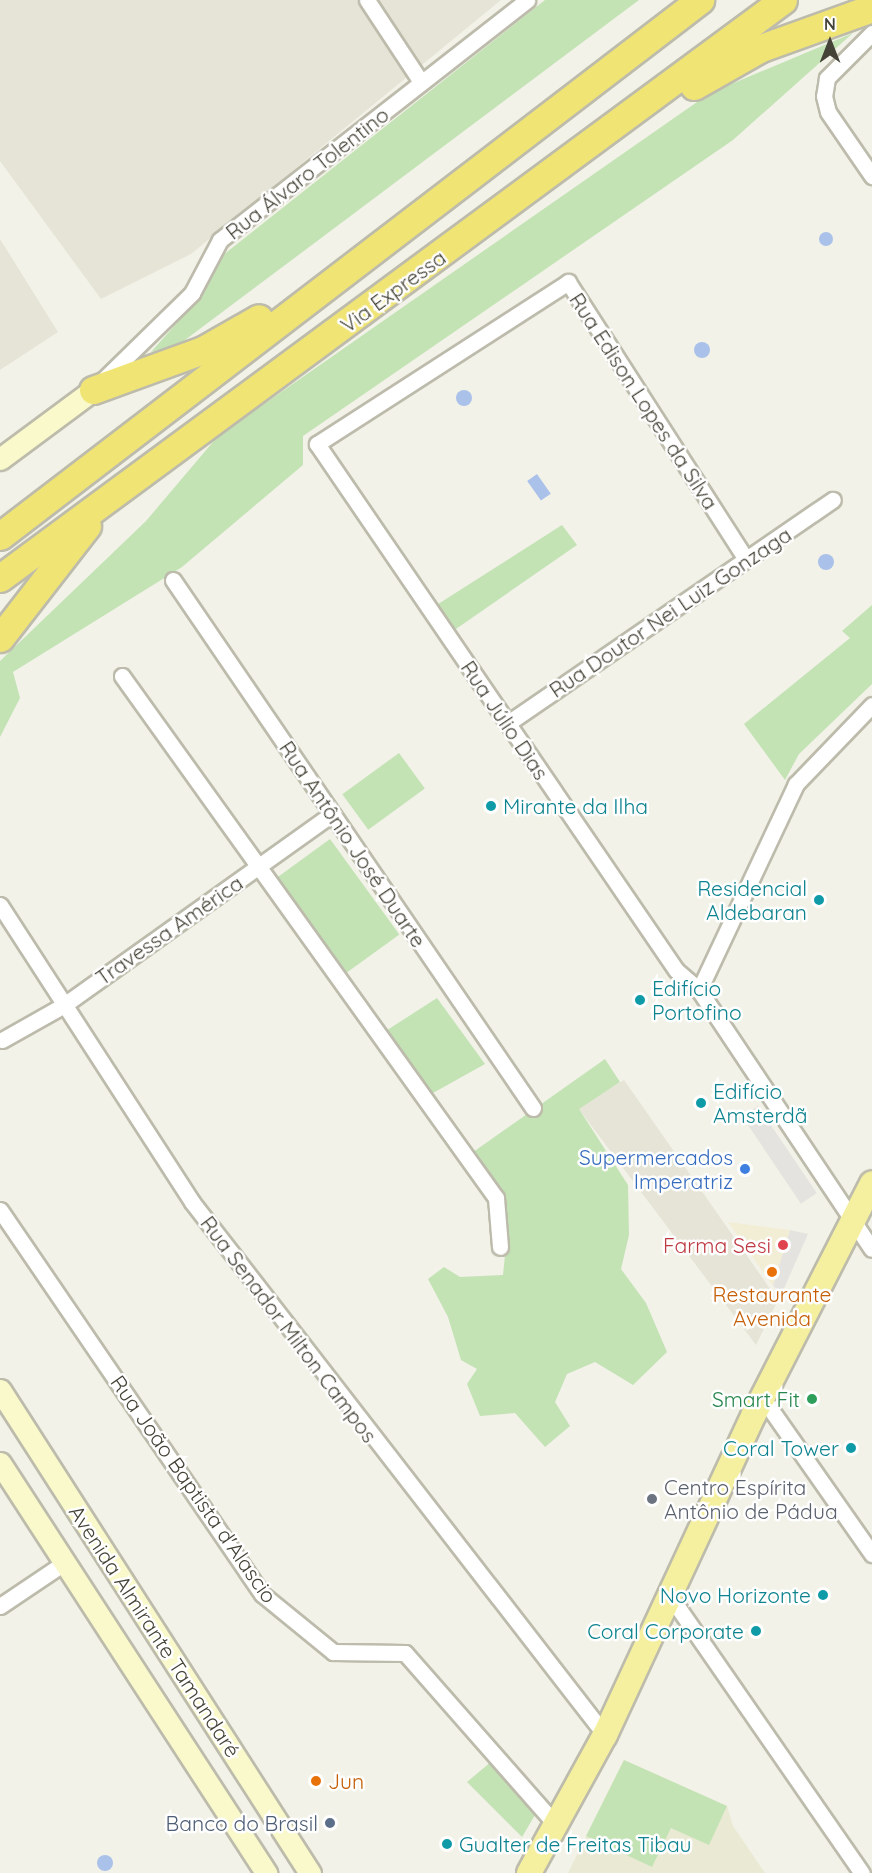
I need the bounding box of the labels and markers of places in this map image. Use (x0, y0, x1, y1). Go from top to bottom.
place label: Mirante da Ilha (503, 793, 648, 819)
marker: Mirante da Ilha (484, 799, 498, 813)
place label: Residencial Aldebaran (697, 875, 807, 925)
marker: Residencial Aldebaran (812, 893, 826, 907)
place label: Edifício Portofino (652, 975, 742, 1025)
marker: Edifício Portofino (633, 993, 647, 1007)
place label: Edifício Amsterdã (713, 1078, 808, 1128)
marker: Edifício Amsterdã (694, 1096, 708, 1110)
place label: Supermercados Imperatriz (579, 1144, 733, 1194)
marker: Supermercados Imperatriz (738, 1162, 752, 1176)
place label: Farma Sesi (663, 1232, 771, 1258)
marker: Farma Sesi (776, 1238, 790, 1252)
marker: Restaurante Avenida (765, 1265, 779, 1279)
place label: Restaurante Avenida (713, 1281, 831, 1331)
place label: Smart Fit (712, 1386, 800, 1412)
marker: Smart Fit (805, 1392, 819, 1406)
place label: Coral Tower (723, 1435, 839, 1461)
marker: Coral Tower (844, 1441, 858, 1455)
place label: Centro Espírita Antônio de Pádua (664, 1474, 838, 1524)
marker: Centro Espírita Antônio de Pádua (645, 1492, 659, 1506)
place label: Novo Horizonte (660, 1582, 811, 1608)
marker: Novo Horizonte (816, 1588, 830, 1602)
place label: Coral Corporate (587, 1618, 744, 1644)
marker: Coral Corporate (749, 1624, 763, 1638)
place label: Jun (328, 1768, 364, 1794)
marker: Jun (309, 1774, 323, 1788)
place label: Banco do Brasil (166, 1810, 318, 1836)
marker: Banco do Brasil (323, 1816, 337, 1830)
place label: Gualter de Freitas Tibau (459, 1831, 692, 1857)
marker: Gualter de Freitas Tibau (440, 1837, 454, 1851)

